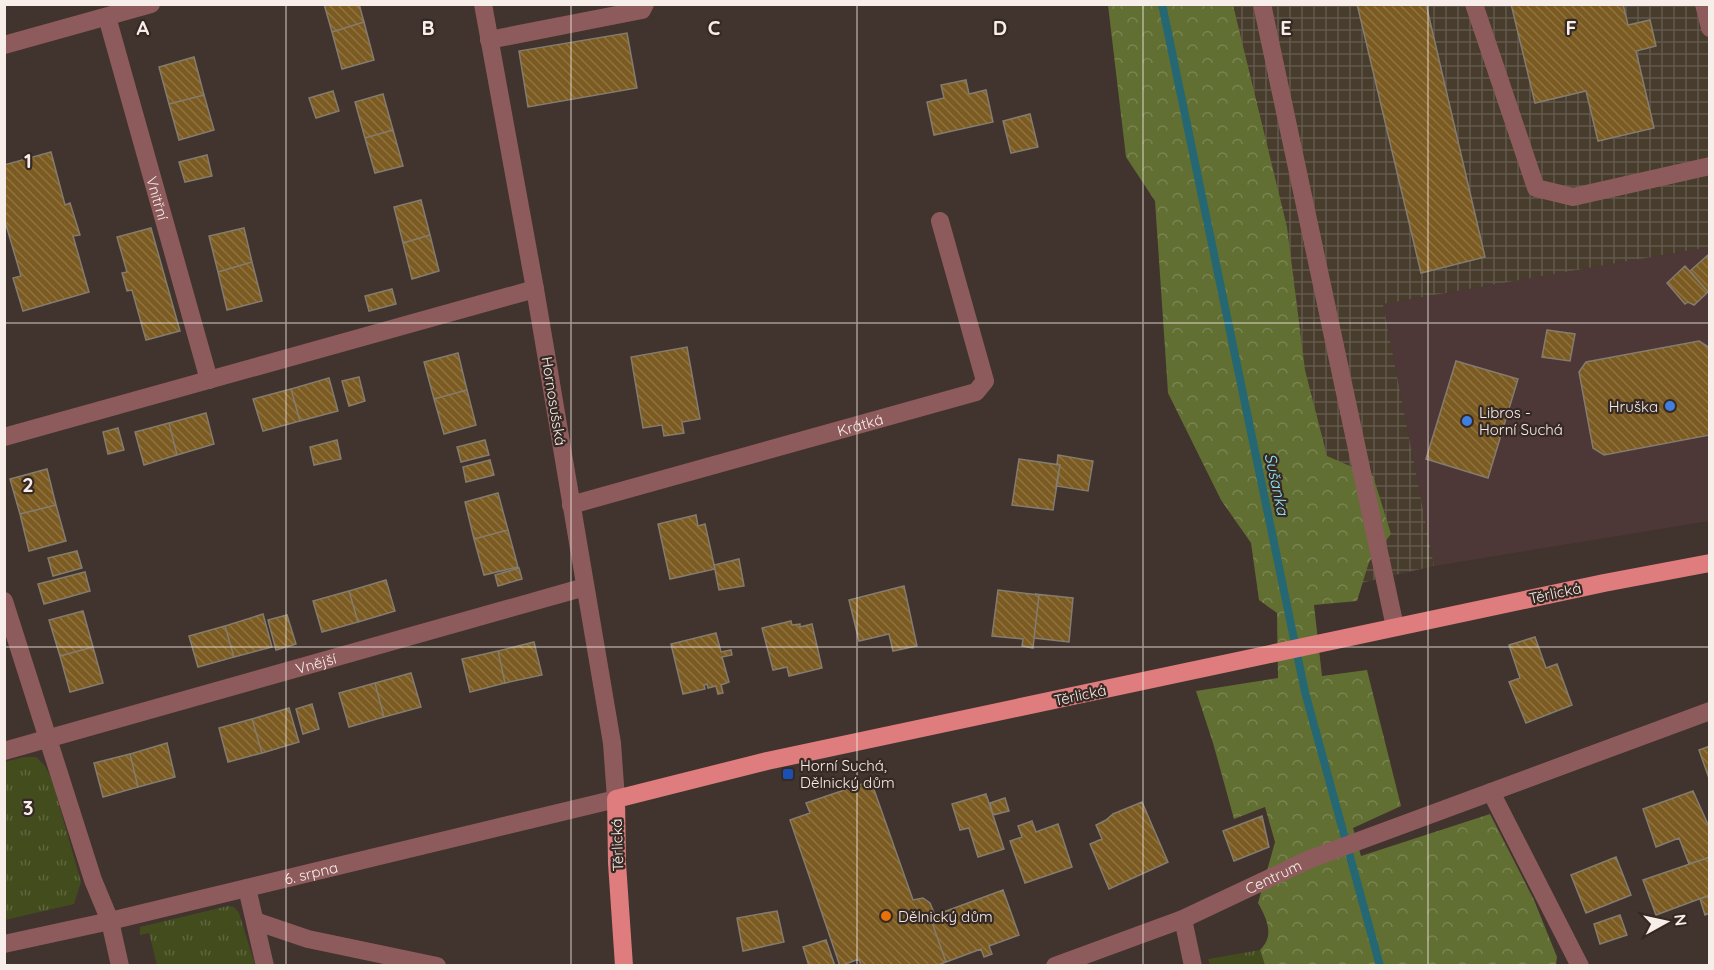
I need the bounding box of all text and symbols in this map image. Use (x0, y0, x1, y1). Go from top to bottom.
text: A (137, 15, 150, 40)
text: B (421, 15, 435, 40)
text: C (708, 15, 721, 40)
text: D (993, 15, 1007, 40)
text: E (1280, 15, 1292, 40)
text: F (1565, 15, 1577, 40)
text: 1 (24, 148, 32, 173)
street label: Vnitřní (143, 174, 173, 223)
street label: Hornosušská (538, 355, 570, 447)
place label: Hruška (1609, 397, 1658, 416)
marker: Hruška (1663, 399, 1677, 413)
place label: Libros - Horní Suchá (1479, 403, 1563, 439)
street label: Krátká (835, 409, 885, 440)
marker: Libros - Horní Suchá (1460, 414, 1474, 428)
water label: Sušanka (1261, 451, 1294, 518)
text: 2 (22, 472, 34, 497)
street label: Těrlická (1527, 578, 1583, 608)
street label: Vnější (293, 648, 339, 678)
street label: Těrlická (1052, 680, 1108, 710)
place label: Horní Suchá, Dělnický dům (800, 756, 895, 792)
marker: Horní Suchá, Dělnický dům (781, 767, 795, 781)
text: 3 (23, 795, 33, 820)
street label: Těrlická (607, 818, 627, 872)
street label: Centrum (1242, 855, 1304, 898)
street label: 6. srpna (282, 857, 340, 888)
north arrow (1636, 892, 1696, 952)
place label: Dělnický dům (898, 907, 993, 926)
marker: Dělnický dům (879, 909, 893, 923)
text: N (1670, 913, 1692, 927)

